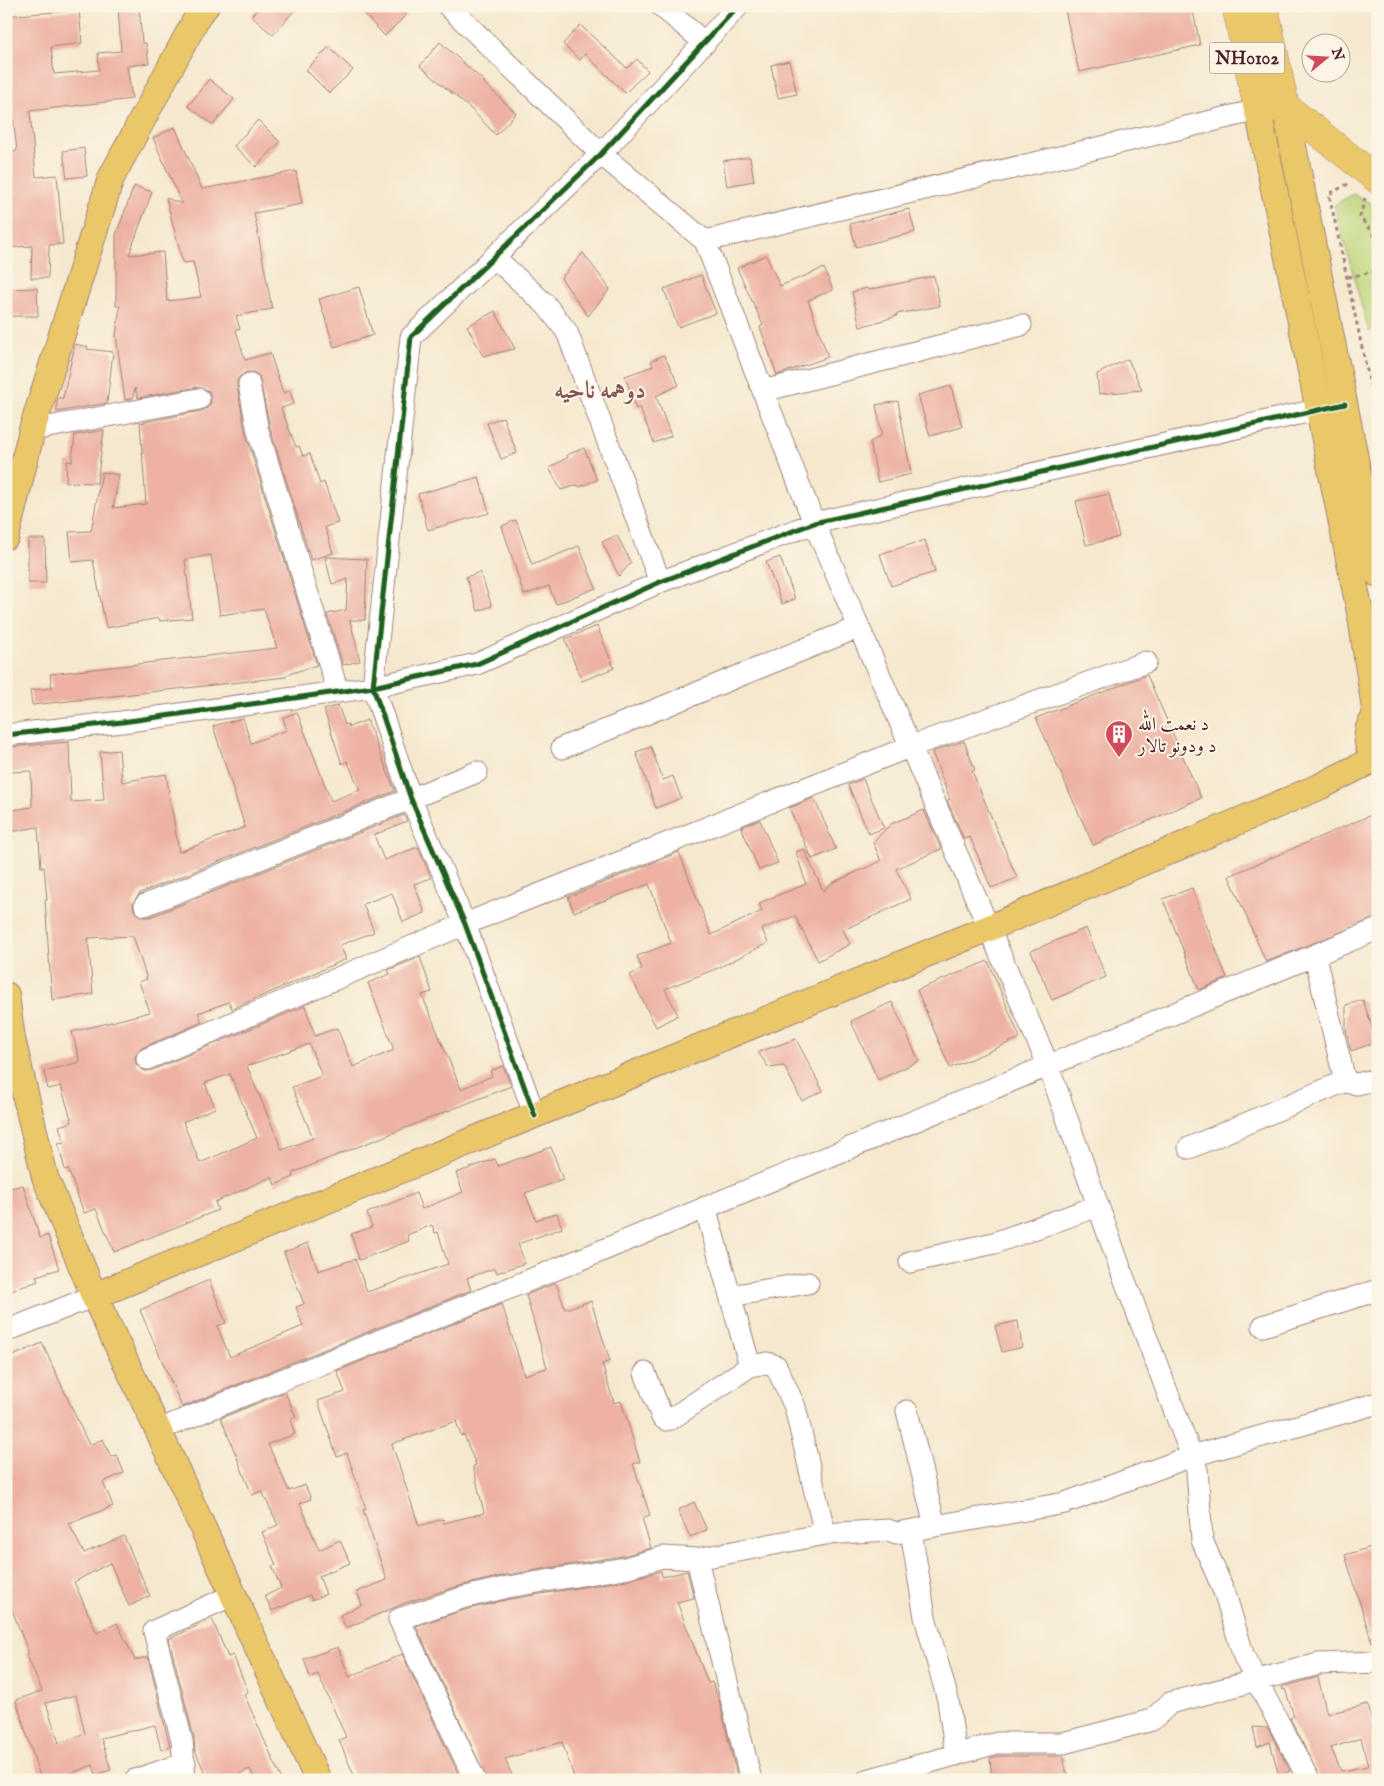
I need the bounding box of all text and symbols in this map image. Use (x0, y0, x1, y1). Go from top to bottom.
north arrow (1302, 32, 1352, 82)
road number: NH0102 (1210, 42, 1284, 74)
text: N (1327, 45, 1348, 63)
district label: دوهمه ناحیه (554, 376, 646, 407)
place label: د نعمت الله د ودونو تالار (1136, 709, 1217, 759)
building icon: د نعمت الله د ودونو تالار (1104, 719, 1134, 758)

